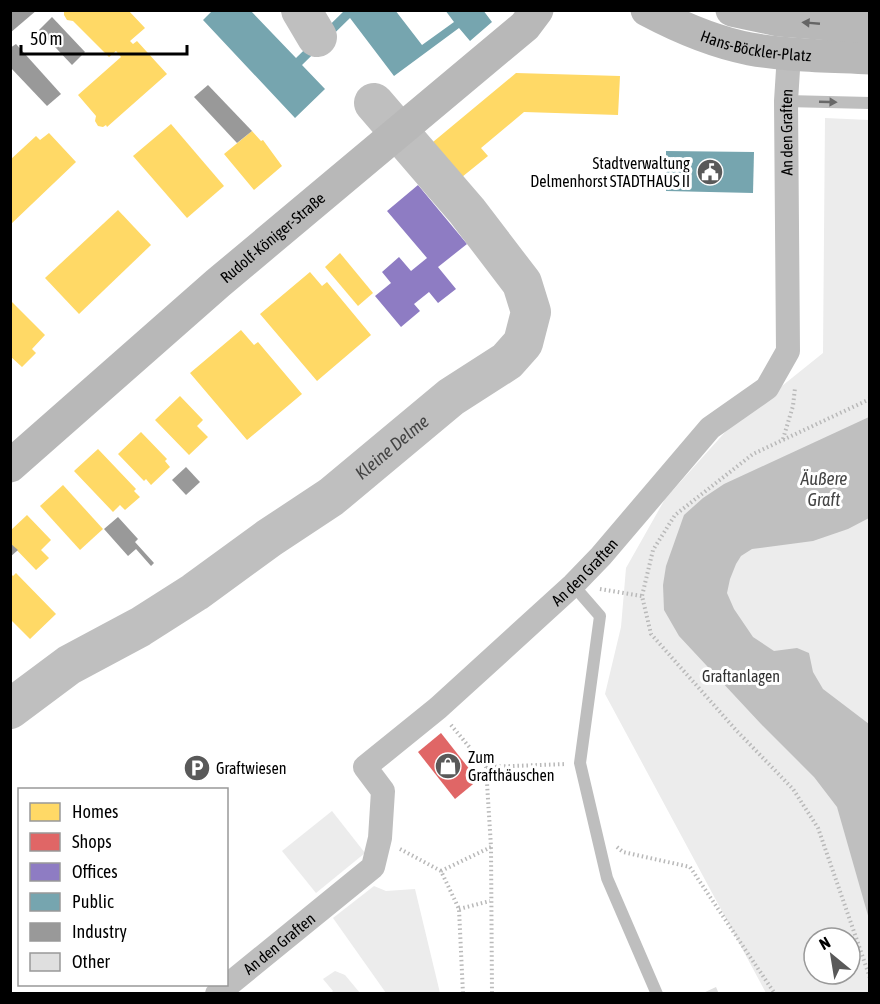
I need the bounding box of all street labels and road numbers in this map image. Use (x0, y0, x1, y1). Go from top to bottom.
street label: Hans-Böckler-Platz (698, 26, 812, 64)
street label: An den Graften (777, 88, 796, 176)
street label: Rudolf-Königer-Straße (217, 189, 328, 286)
street label: An den Graften (548, 535, 621, 609)
street label: An den Graften (240, 909, 318, 978)

